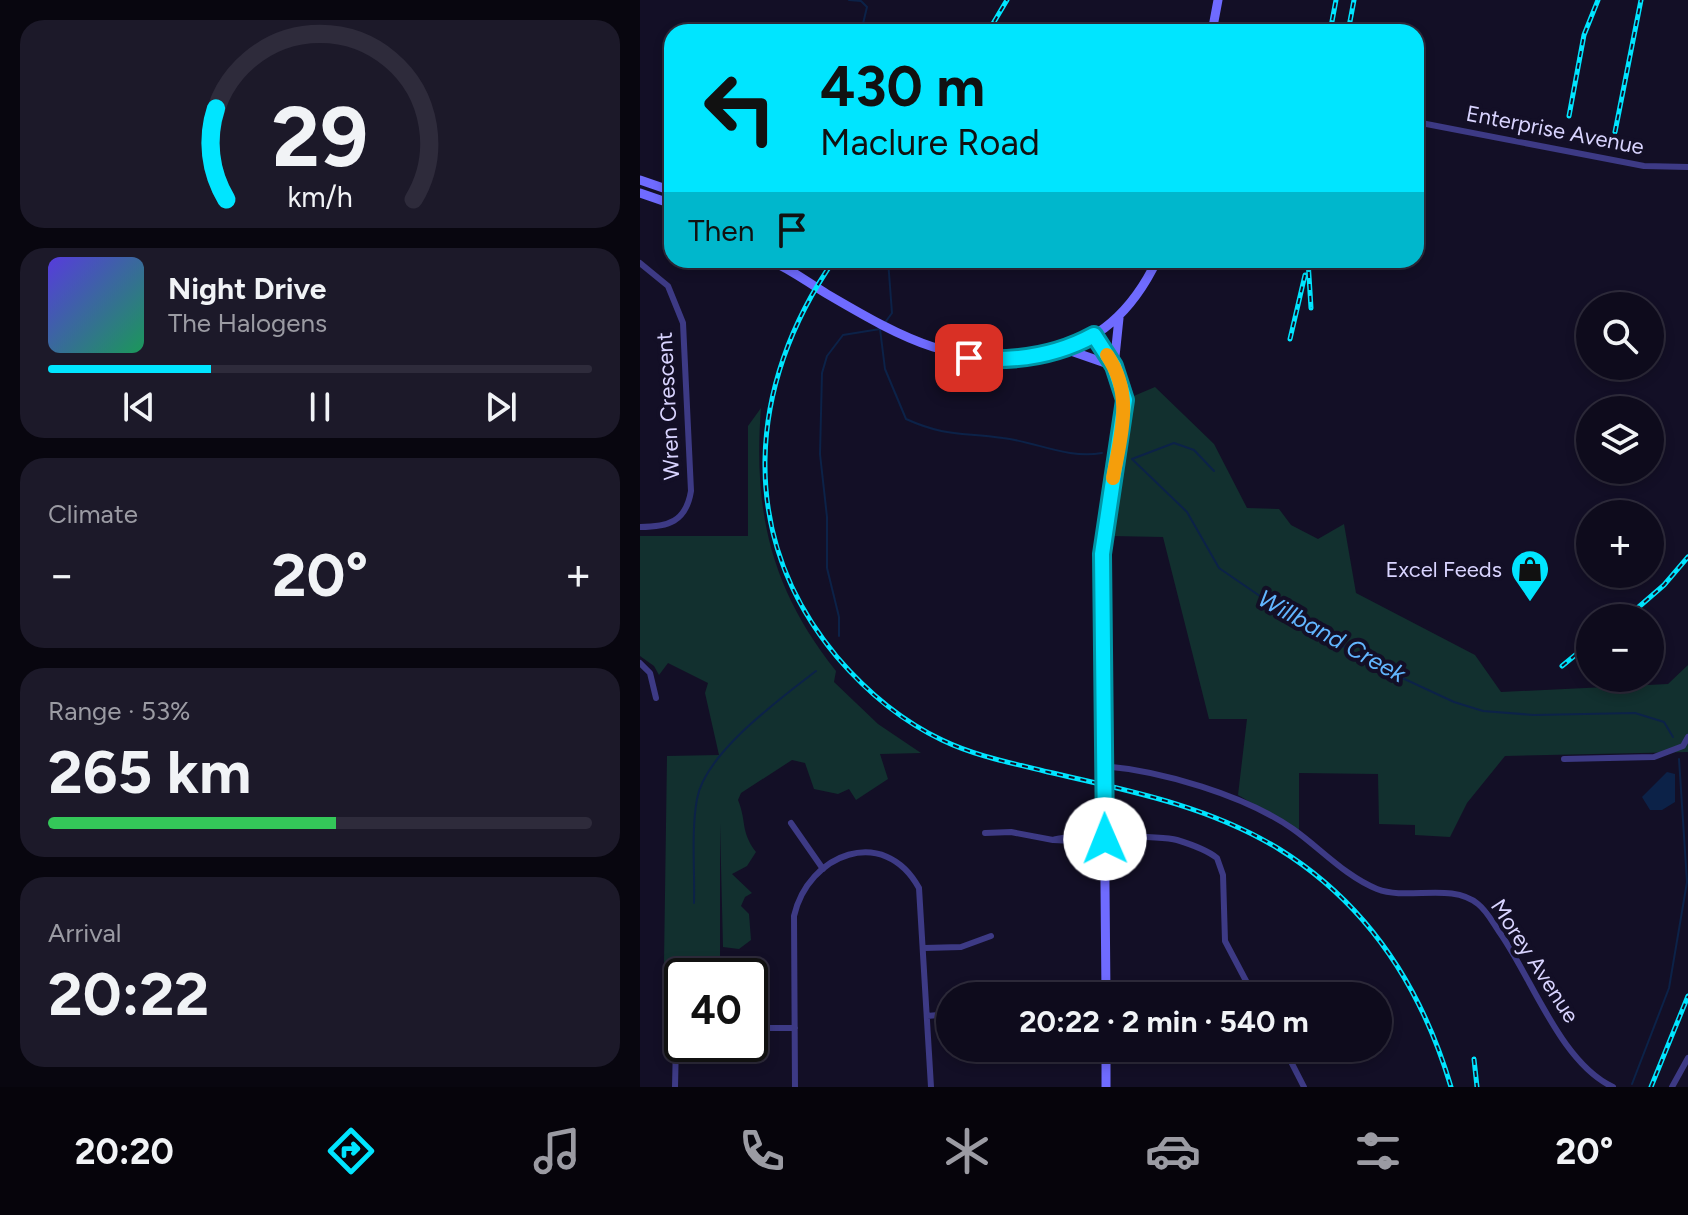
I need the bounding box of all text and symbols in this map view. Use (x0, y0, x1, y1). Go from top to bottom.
text: 430 m (820, 53, 985, 120)
icon: left (688, 56, 792, 160)
text: 29 (272, 87, 368, 187)
street label: Enterprise Avenue (1464, 100, 1646, 160)
text: Maclure Road (820, 121, 1040, 164)
text: km/h (287, 180, 353, 214)
icon: arrive (770, 208, 814, 252)
text: Then (688, 212, 754, 249)
text: Night Drive (168, 270, 326, 307)
map controls (1576, 292, 1664, 692)
button: search (1576, 292, 1664, 380)
text: The Halogens (168, 307, 327, 339)
pin (935, 324, 1003, 392)
street label: Wren Crescent (651, 331, 685, 481)
icon: arrive (947, 336, 991, 380)
icon: previous (117, 385, 161, 429)
icon: pause (298, 385, 342, 429)
icon: next (479, 385, 523, 429)
button: layers (1576, 396, 1664, 484)
text: Climate (48, 498, 138, 530)
button: + (1576, 500, 1664, 588)
text: 20° (272, 539, 368, 611)
text: − (48, 548, 75, 601)
text: + (565, 548, 592, 601)
shop icon: Excel Feeds (1509, 548, 1551, 603)
place label: Excel Feeds (1385, 556, 1502, 583)
water label: Willband Creek (1253, 583, 1412, 689)
button: − (1576, 604, 1664, 692)
text: Range · 53% (48, 695, 190, 727)
text: 265 km (48, 736, 251, 808)
position arrow (1063, 797, 1147, 881)
street label: Morey Avenue (1485, 894, 1585, 1028)
text: Arrival (48, 917, 121, 949)
text: 20:22 (48, 958, 209, 1030)
speed limit sign: 40 (664, 958, 768, 1062)
text: 20:22 · 2 min · 540 m (1019, 1003, 1309, 1040)
icon: directions (323, 1123, 379, 1179)
icon: music (529, 1123, 585, 1179)
icon: phone (734, 1123, 790, 1179)
icon: climate (939, 1123, 995, 1179)
icon: car (1145, 1123, 1201, 1179)
icon: filters (1350, 1123, 1406, 1179)
text: 20:20 (75, 1130, 174, 1173)
text: 20° (1556, 1130, 1613, 1173)

